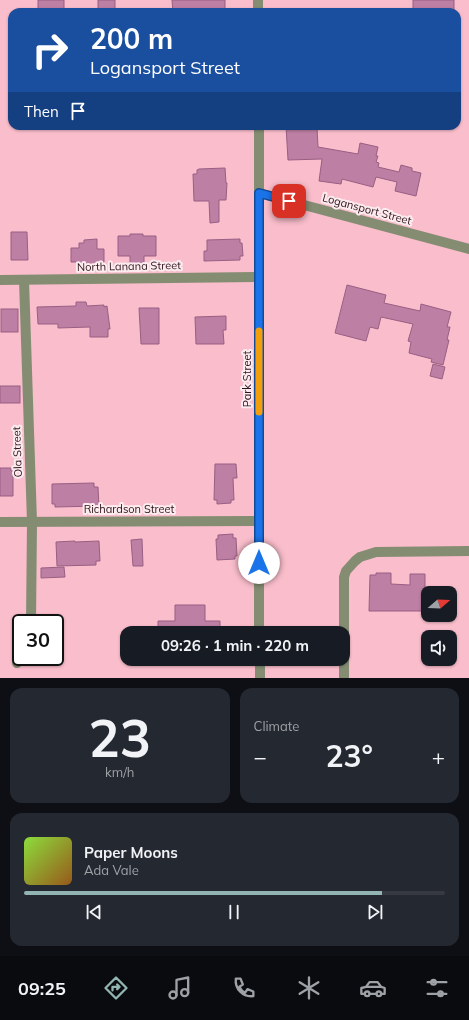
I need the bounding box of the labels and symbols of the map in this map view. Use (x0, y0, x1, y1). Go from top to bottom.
pin (272, 184, 306, 218)
street label: Logansport Street (321, 190, 413, 228)
street label: North Lanana Street (77, 258, 181, 274)
street label: Park Street (240, 351, 254, 407)
street label: Ola Street (9, 426, 25, 478)
street label: Richardson Street (84, 502, 175, 516)
position arrow (238, 542, 280, 584)
north arrow (421, 586, 457, 622)
speed limit sign: 30 (12, 614, 64, 666)

